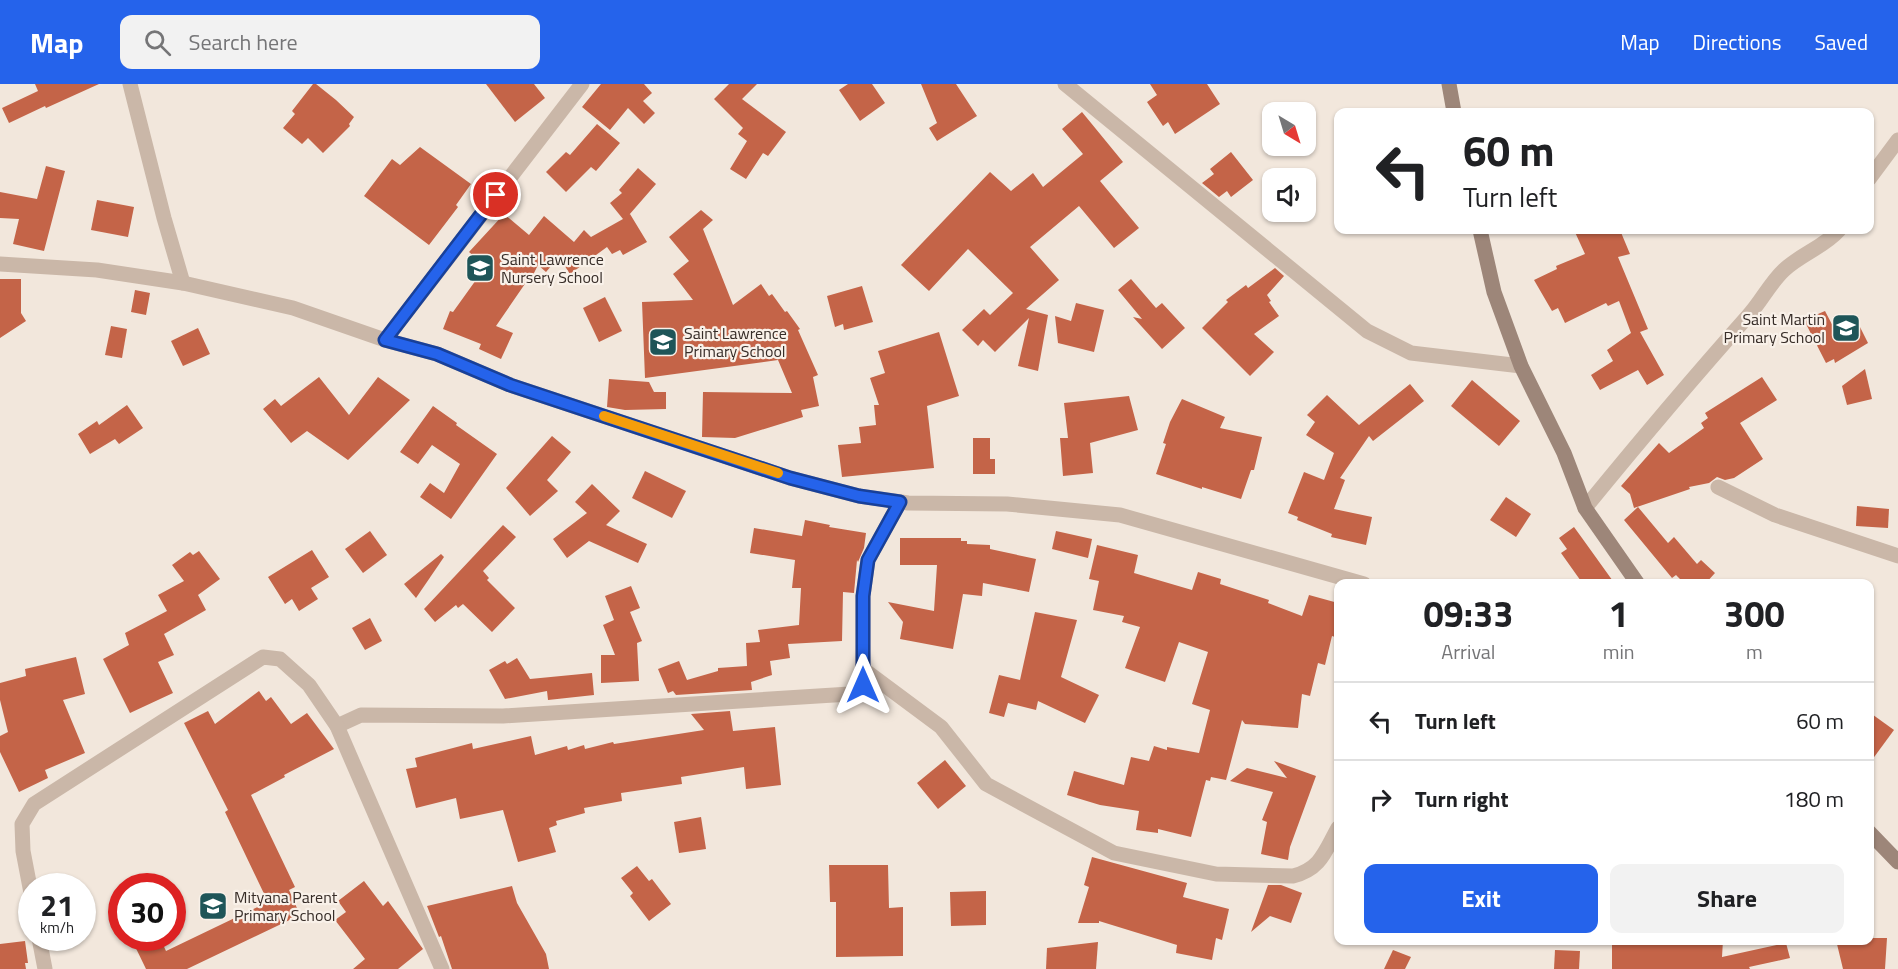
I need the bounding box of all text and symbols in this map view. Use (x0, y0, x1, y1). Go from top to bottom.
search box (120, 15, 540, 69)
text: Map (30, 21, 84, 64)
text: Search here (189, 25, 298, 59)
icon: search (141, 26, 174, 59)
text: Map (1620, 26, 1660, 58)
text: Directions (1693, 26, 1782, 58)
text: Saved (1815, 26, 1868, 58)
north arrow (1262, 102, 1316, 156)
map controls (1262, 102, 1316, 222)
text: 60 m (1463, 118, 1555, 182)
icon: left (1364, 132, 1442, 210)
button: sound (1262, 168, 1316, 222)
pin (470, 169, 521, 220)
text: Turn left (1463, 176, 1557, 217)
icon: arrive (479, 178, 512, 211)
place label: Saint Lawrence Nursery School (501, 247, 604, 289)
school or university icon: Saint Lawrence Nursery School (464, 252, 496, 284)
place label: Saint Martin Primary School (1723, 307, 1825, 349)
school or university icon: Saint Martin Primary School (1830, 312, 1862, 344)
place label: Saint Lawrence Primary School (684, 321, 787, 363)
school or university icon: Saint Lawrence Primary School (647, 326, 679, 358)
text: 09:33 (1423, 586, 1513, 641)
text: 1 (1609, 586, 1629, 641)
text: 300 (1724, 586, 1785, 641)
text: Arrival (1441, 636, 1496, 667)
text: min (1603, 636, 1635, 667)
text: m (1746, 636, 1763, 667)
position arrow (831, 653, 895, 717)
text: Turn left (1415, 704, 1496, 738)
text: 60 m (1796, 704, 1844, 738)
icon: left (1364, 705, 1397, 738)
text: Turn right (1415, 782, 1509, 816)
text: 180 m (1784, 782, 1844, 816)
icon: right (1364, 783, 1397, 816)
button: Exit (1364, 864, 1598, 933)
button: Share (1610, 864, 1844, 933)
speed limit sign: 30 (108, 873, 186, 951)
text: 21 (40, 882, 74, 928)
place label: Mityana Parent Primary School (234, 885, 338, 927)
school or university icon: Mityana Parent Primary School (197, 890, 229, 922)
text: km/h (40, 916, 74, 939)

